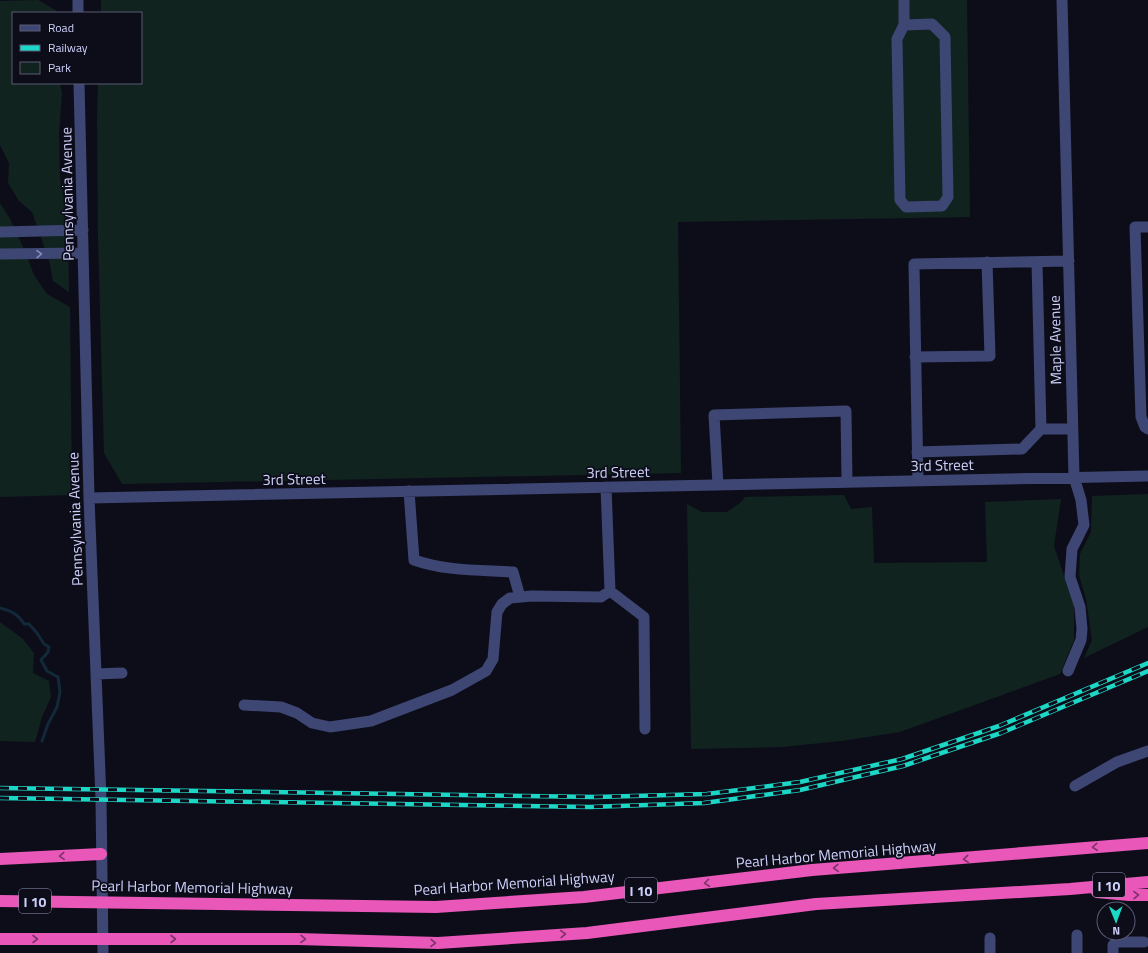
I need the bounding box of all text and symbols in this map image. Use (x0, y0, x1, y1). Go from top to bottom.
legend (12, 12, 142, 84)
text: Road (48, 18, 74, 37)
text: Railway (48, 38, 88, 57)
text: Park (48, 58, 71, 77)
street label: Pennsylvania Avenue (54, 127, 80, 261)
one-way arrow (36, 250, 42, 258)
street label: Maple Avenue (1043, 295, 1067, 385)
street label: Pennsylvania Avenue (61, 452, 89, 586)
street label: 3rd Street (910, 453, 975, 477)
street label: 3rd Street (586, 460, 651, 484)
street label: 3rd Street (262, 467, 327, 491)
street label: Pearl Harbor Memorial Highway (735, 834, 937, 874)
one-way arrow (1092, 842, 1098, 851)
one-way arrow (59, 852, 65, 860)
one-way arrow (963, 854, 969, 863)
one-way arrow (833, 864, 839, 873)
street label: Pearl Harbor Memorial Highway (413, 865, 615, 901)
road number: I 10 (1093, 873, 1125, 897)
street label: Pearl Harbor Memorial Highway (91, 874, 293, 900)
road number: I 10 (625, 878, 657, 902)
one-way arrow (704, 878, 710, 887)
road number: I 10 (19, 889, 51, 913)
one-way arrow (1133, 891, 1139, 899)
north arrow (1096, 901, 1136, 941)
text: N (1112, 923, 1120, 939)
one-way arrow (560, 930, 566, 939)
one-way arrow (32, 935, 38, 943)
one-way arrow (170, 935, 176, 943)
one-way arrow (300, 935, 306, 943)
one-way arrow (430, 938, 436, 947)

